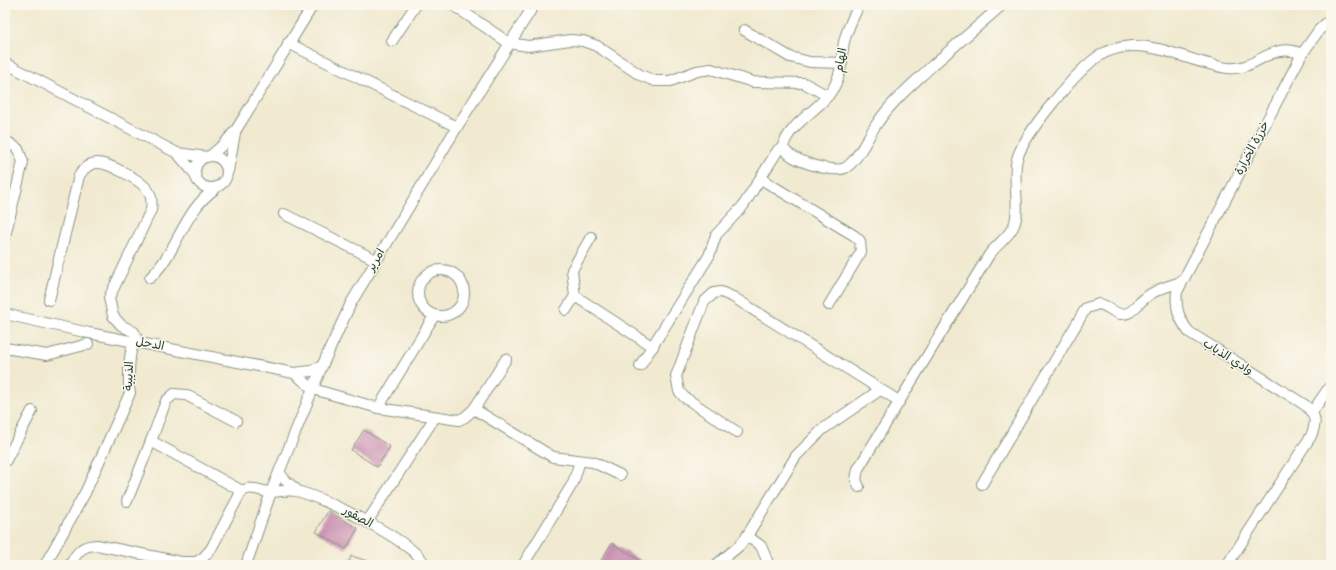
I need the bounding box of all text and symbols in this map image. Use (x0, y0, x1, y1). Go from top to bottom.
street label: الهام (831, 47, 852, 74)
street label: خرزة الخرارة (1231, 118, 1273, 178)
street label: امرير (363, 246, 388, 275)
street label: الدحل (135, 334, 165, 354)
street label: وادي الذياب (1200, 336, 1256, 379)
street label: الذيبية (121, 361, 137, 391)
street label: الصقور (339, 502, 376, 531)

